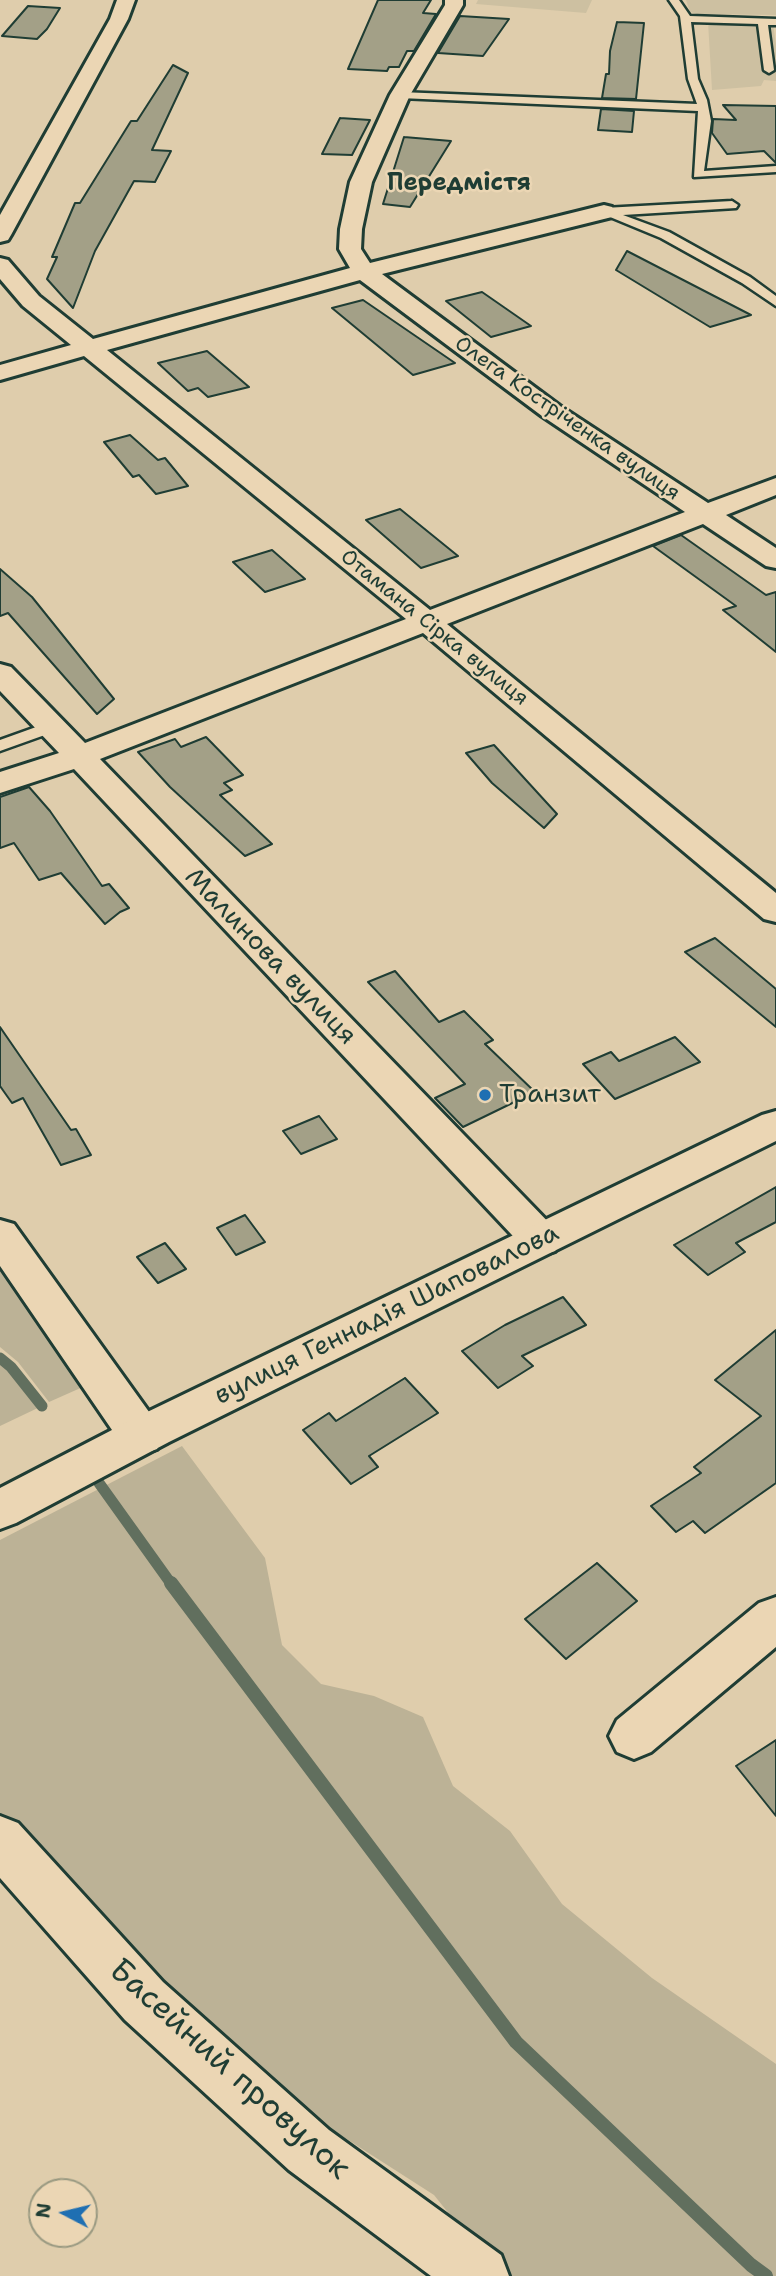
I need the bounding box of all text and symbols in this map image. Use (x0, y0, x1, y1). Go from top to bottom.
district label: Передмістя (387, 170, 531, 198)
street label: Олега Костріченка вулиця (449, 331, 685, 507)
street label: Отамана Сірка вулиця (335, 544, 533, 712)
street label: Малинова вулиця (178, 862, 362, 1052)
place label: Транзит (499, 1079, 601, 1111)
marker: Транзит (477, 1087, 493, 1103)
street label: вулиця Геннадія Шаповалова (210, 1218, 564, 1412)
street label: Басейний провулок (101, 1952, 357, 2188)
north arrow (28, 2178, 98, 2248)
text: N (30, 2202, 57, 2220)

